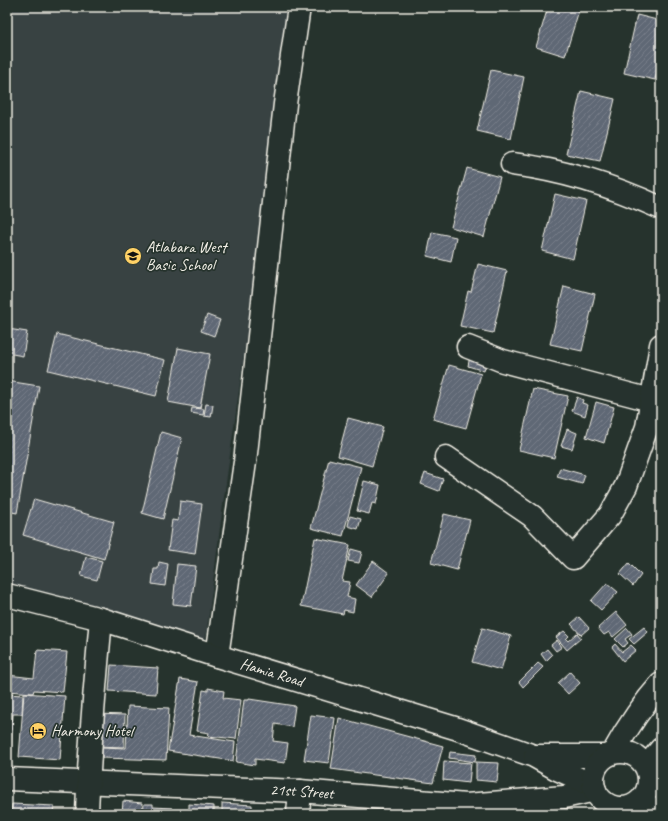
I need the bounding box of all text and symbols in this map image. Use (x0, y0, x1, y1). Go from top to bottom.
place label: Atlabara West Basic School (146, 237, 229, 275)
school or university icon: Atlabara West Basic School (123, 246, 143, 266)
street label: Hamia Road (238, 654, 308, 692)
hotel icon: Harmony Hotel (28, 721, 48, 741)
place label: Harmony Hotel (51, 721, 136, 741)
street label: 21st Street (270, 780, 336, 804)

